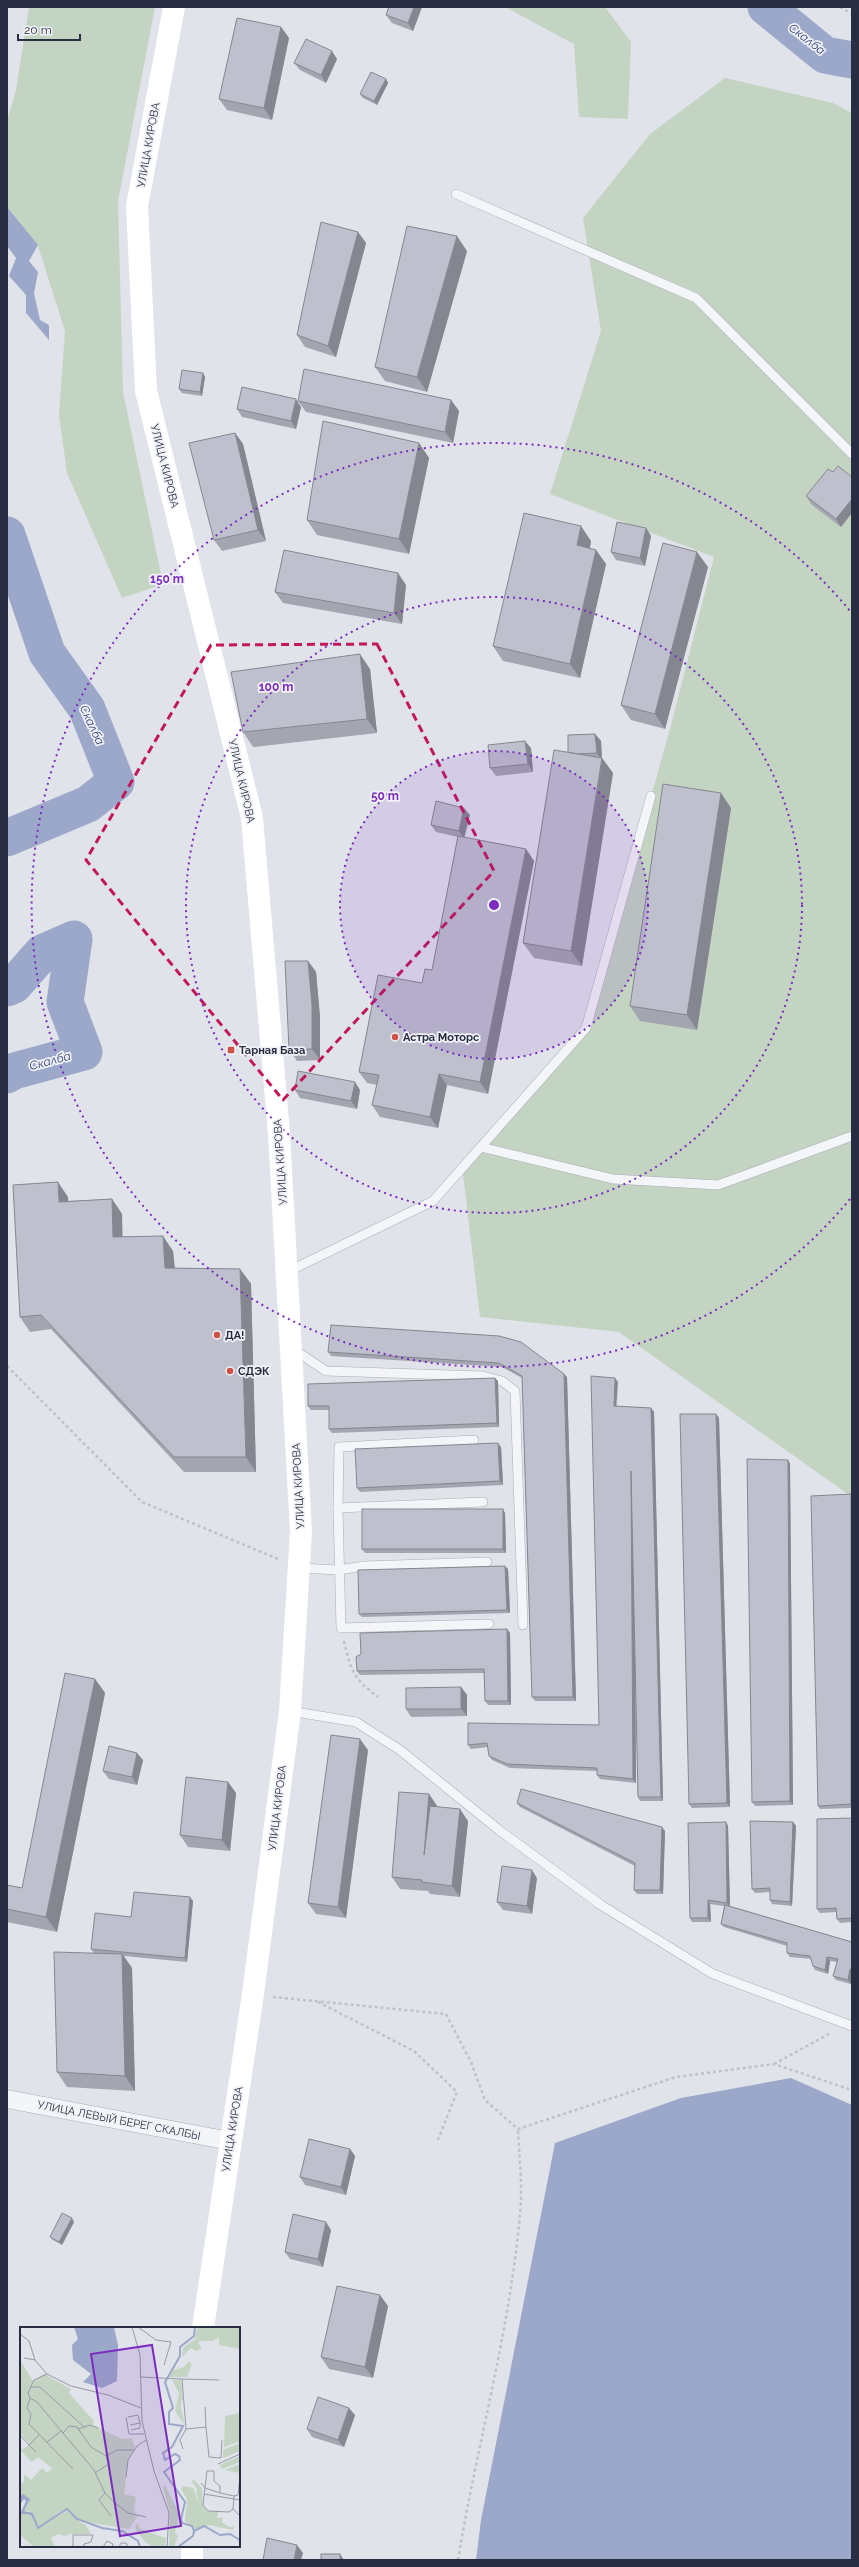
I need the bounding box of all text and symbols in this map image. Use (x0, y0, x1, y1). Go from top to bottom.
scale bar (18, 16, 80, 42)
water label: Скалба (786, 20, 828, 58)
text: 20 m (24, 23, 52, 37)
street label: УЛИЦА КИРОВА (135, 101, 162, 189)
street label: УЛИЦА КИРОВА (148, 423, 181, 510)
text: 150 m (150, 572, 184, 586)
text: 100 m (259, 680, 293, 694)
water label: Скалба (77, 703, 107, 747)
street label: УЛИЦА КИРОВА (225, 738, 258, 825)
text: 50 m (371, 789, 399, 803)
centre of rings (487, 898, 501, 912)
place label: Астра Моторс (403, 1031, 479, 1044)
marker: Астра Моторс (390, 1032, 400, 1042)
place label: Тарная База (239, 1044, 305, 1057)
marker: Тарная База (226, 1045, 236, 1055)
water label: Скалба (28, 1049, 72, 1073)
street label: УЛИЦА КИРОВА (271, 1118, 290, 1205)
place label: ДА! (225, 1329, 244, 1342)
marker: ДА! (212, 1330, 222, 1340)
place label: СДЭК (238, 1365, 270, 1378)
marker: СДЭК (225, 1366, 235, 1376)
street label: УЛИЦА КИРОВА (290, 1442, 307, 1529)
street label: УЛИЦА КИРОВА (266, 1764, 289, 1852)
street label: УЛИЦА КИРОВА (219, 2085, 246, 2173)
street label: УЛИЦА ЛЕВЫЙ БЕРЕГ СКАЛБЫ (36, 2098, 202, 2143)
inset map (20, 2327, 240, 2547)

